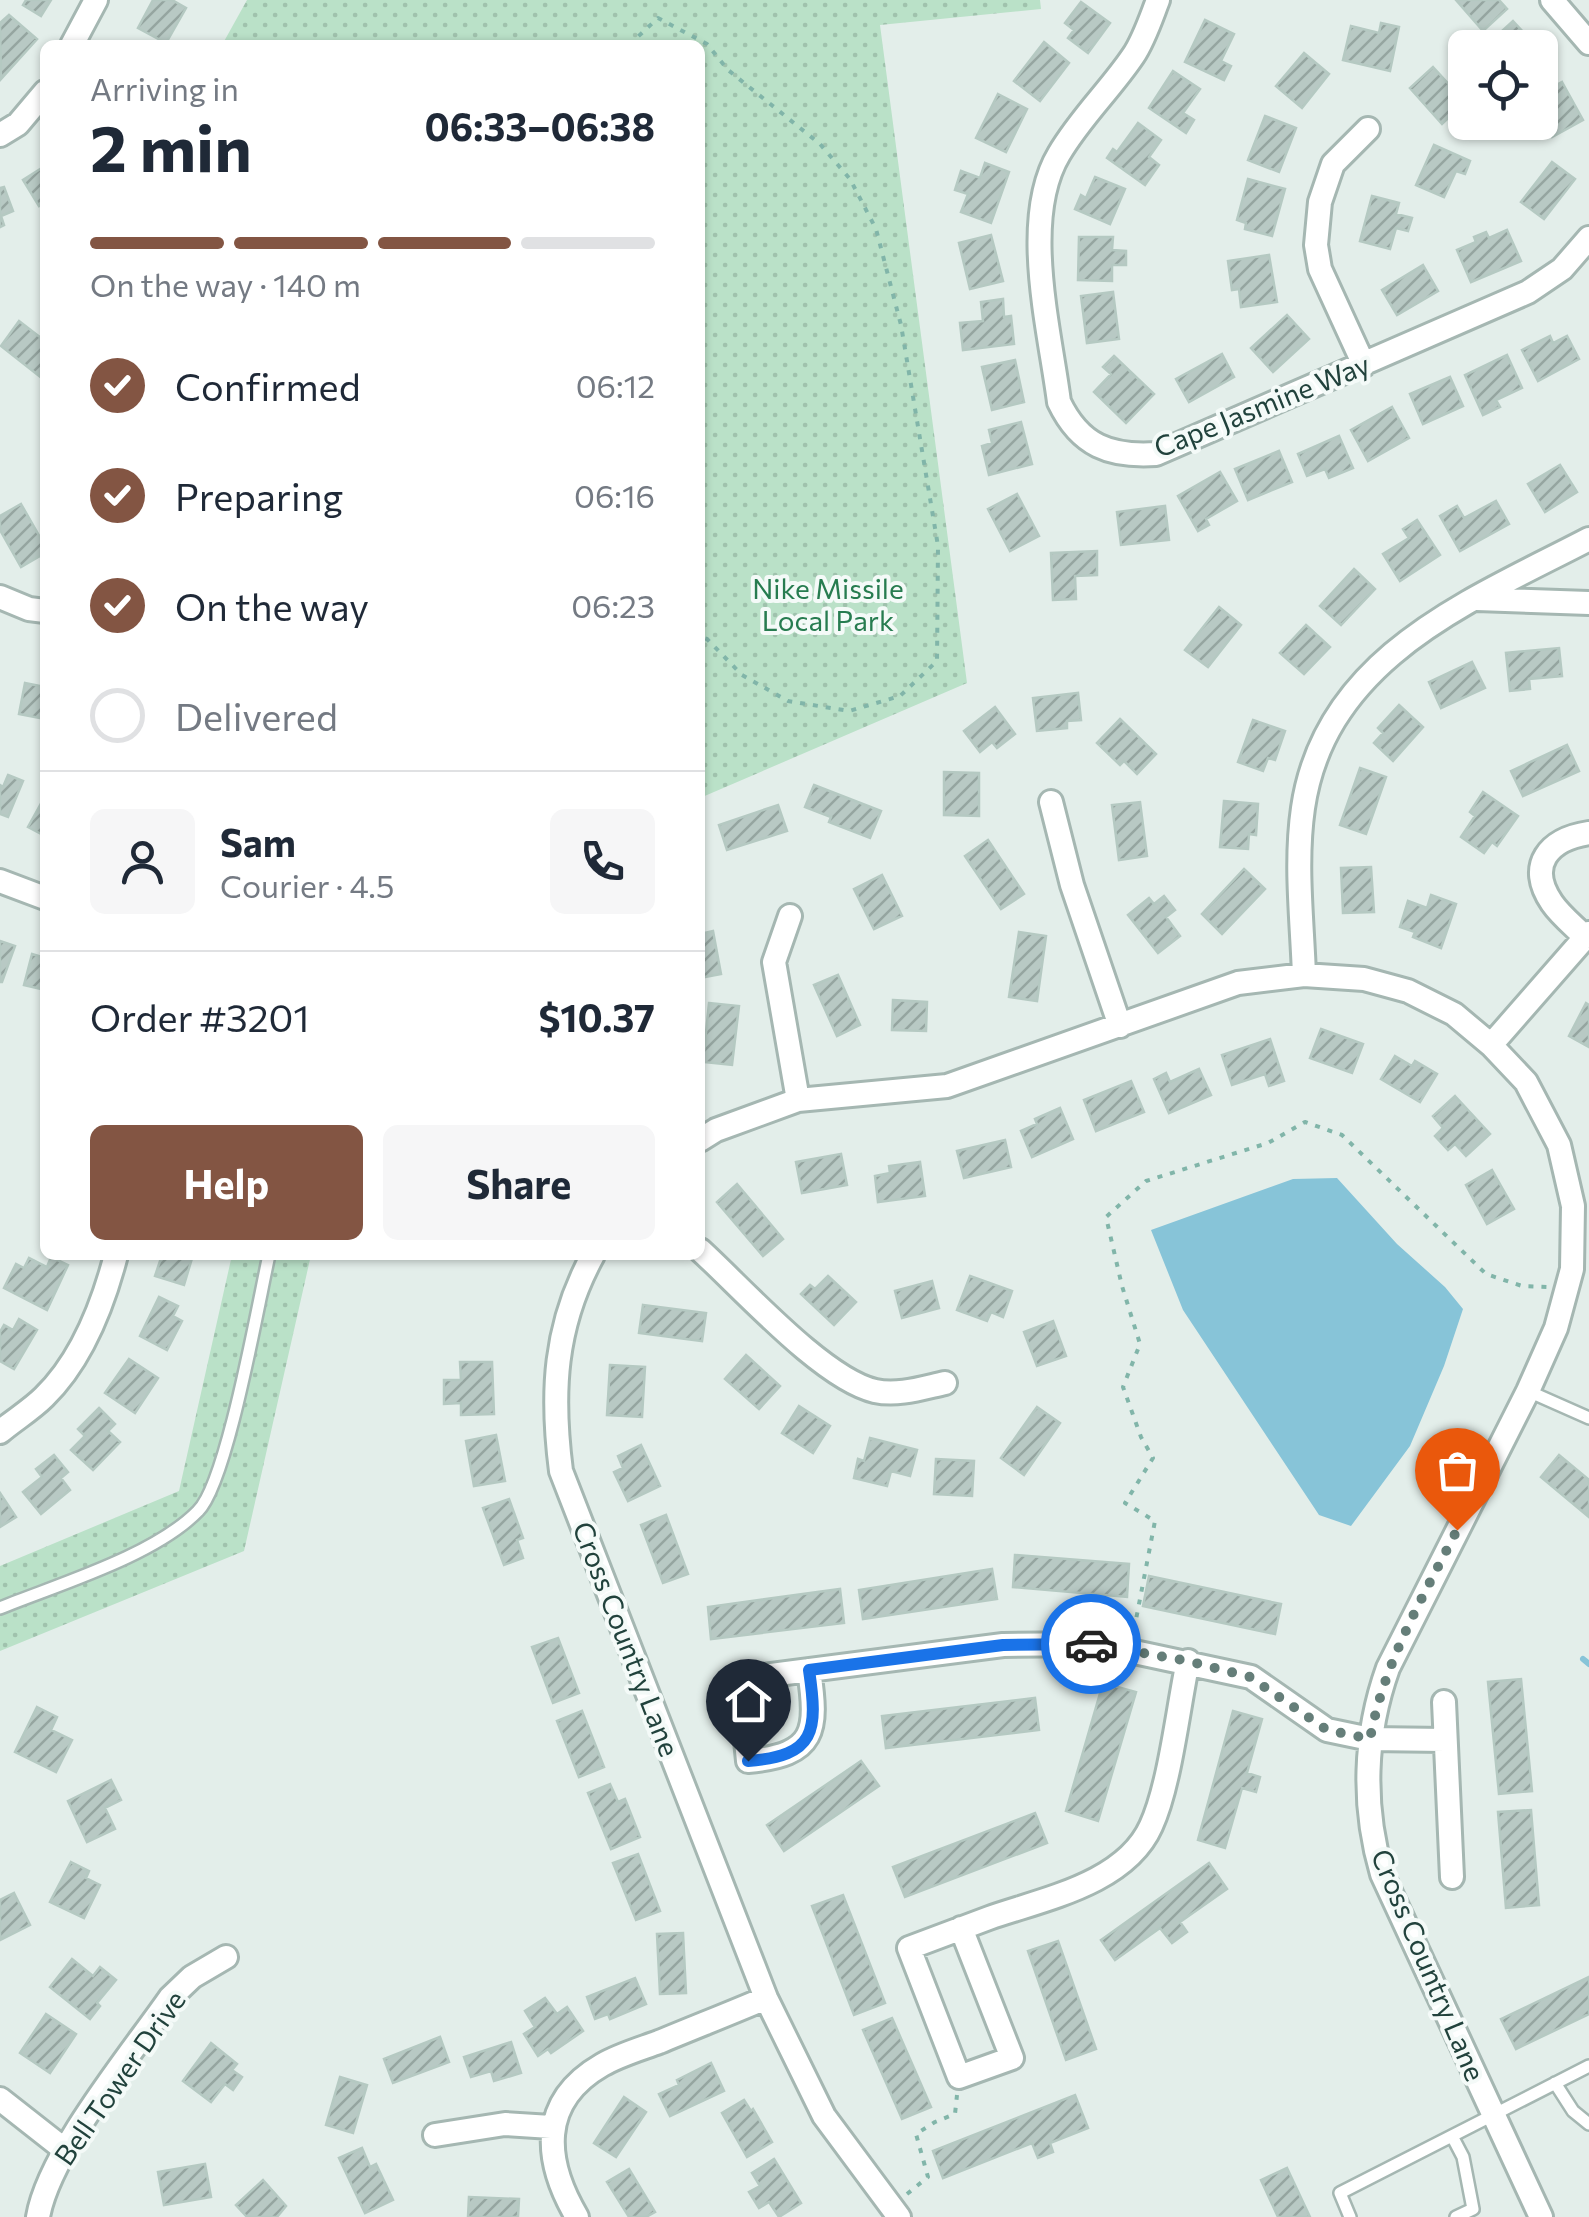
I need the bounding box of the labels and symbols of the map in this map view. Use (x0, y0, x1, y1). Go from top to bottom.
street label: Cape Jasmine Way (1149, 346, 1375, 464)
park label: Nike Missile Local Park (752, 571, 904, 637)
pin (1415, 1428, 1500, 1531)
street label: Cross Country Lane (566, 1516, 687, 1761)
courier (1041, 1594, 1141, 1694)
pin (706, 1659, 791, 1762)
street label: Cross Country Lane (1365, 1843, 1493, 2086)
street label: Bell Tower Drive (46, 1984, 192, 2171)

